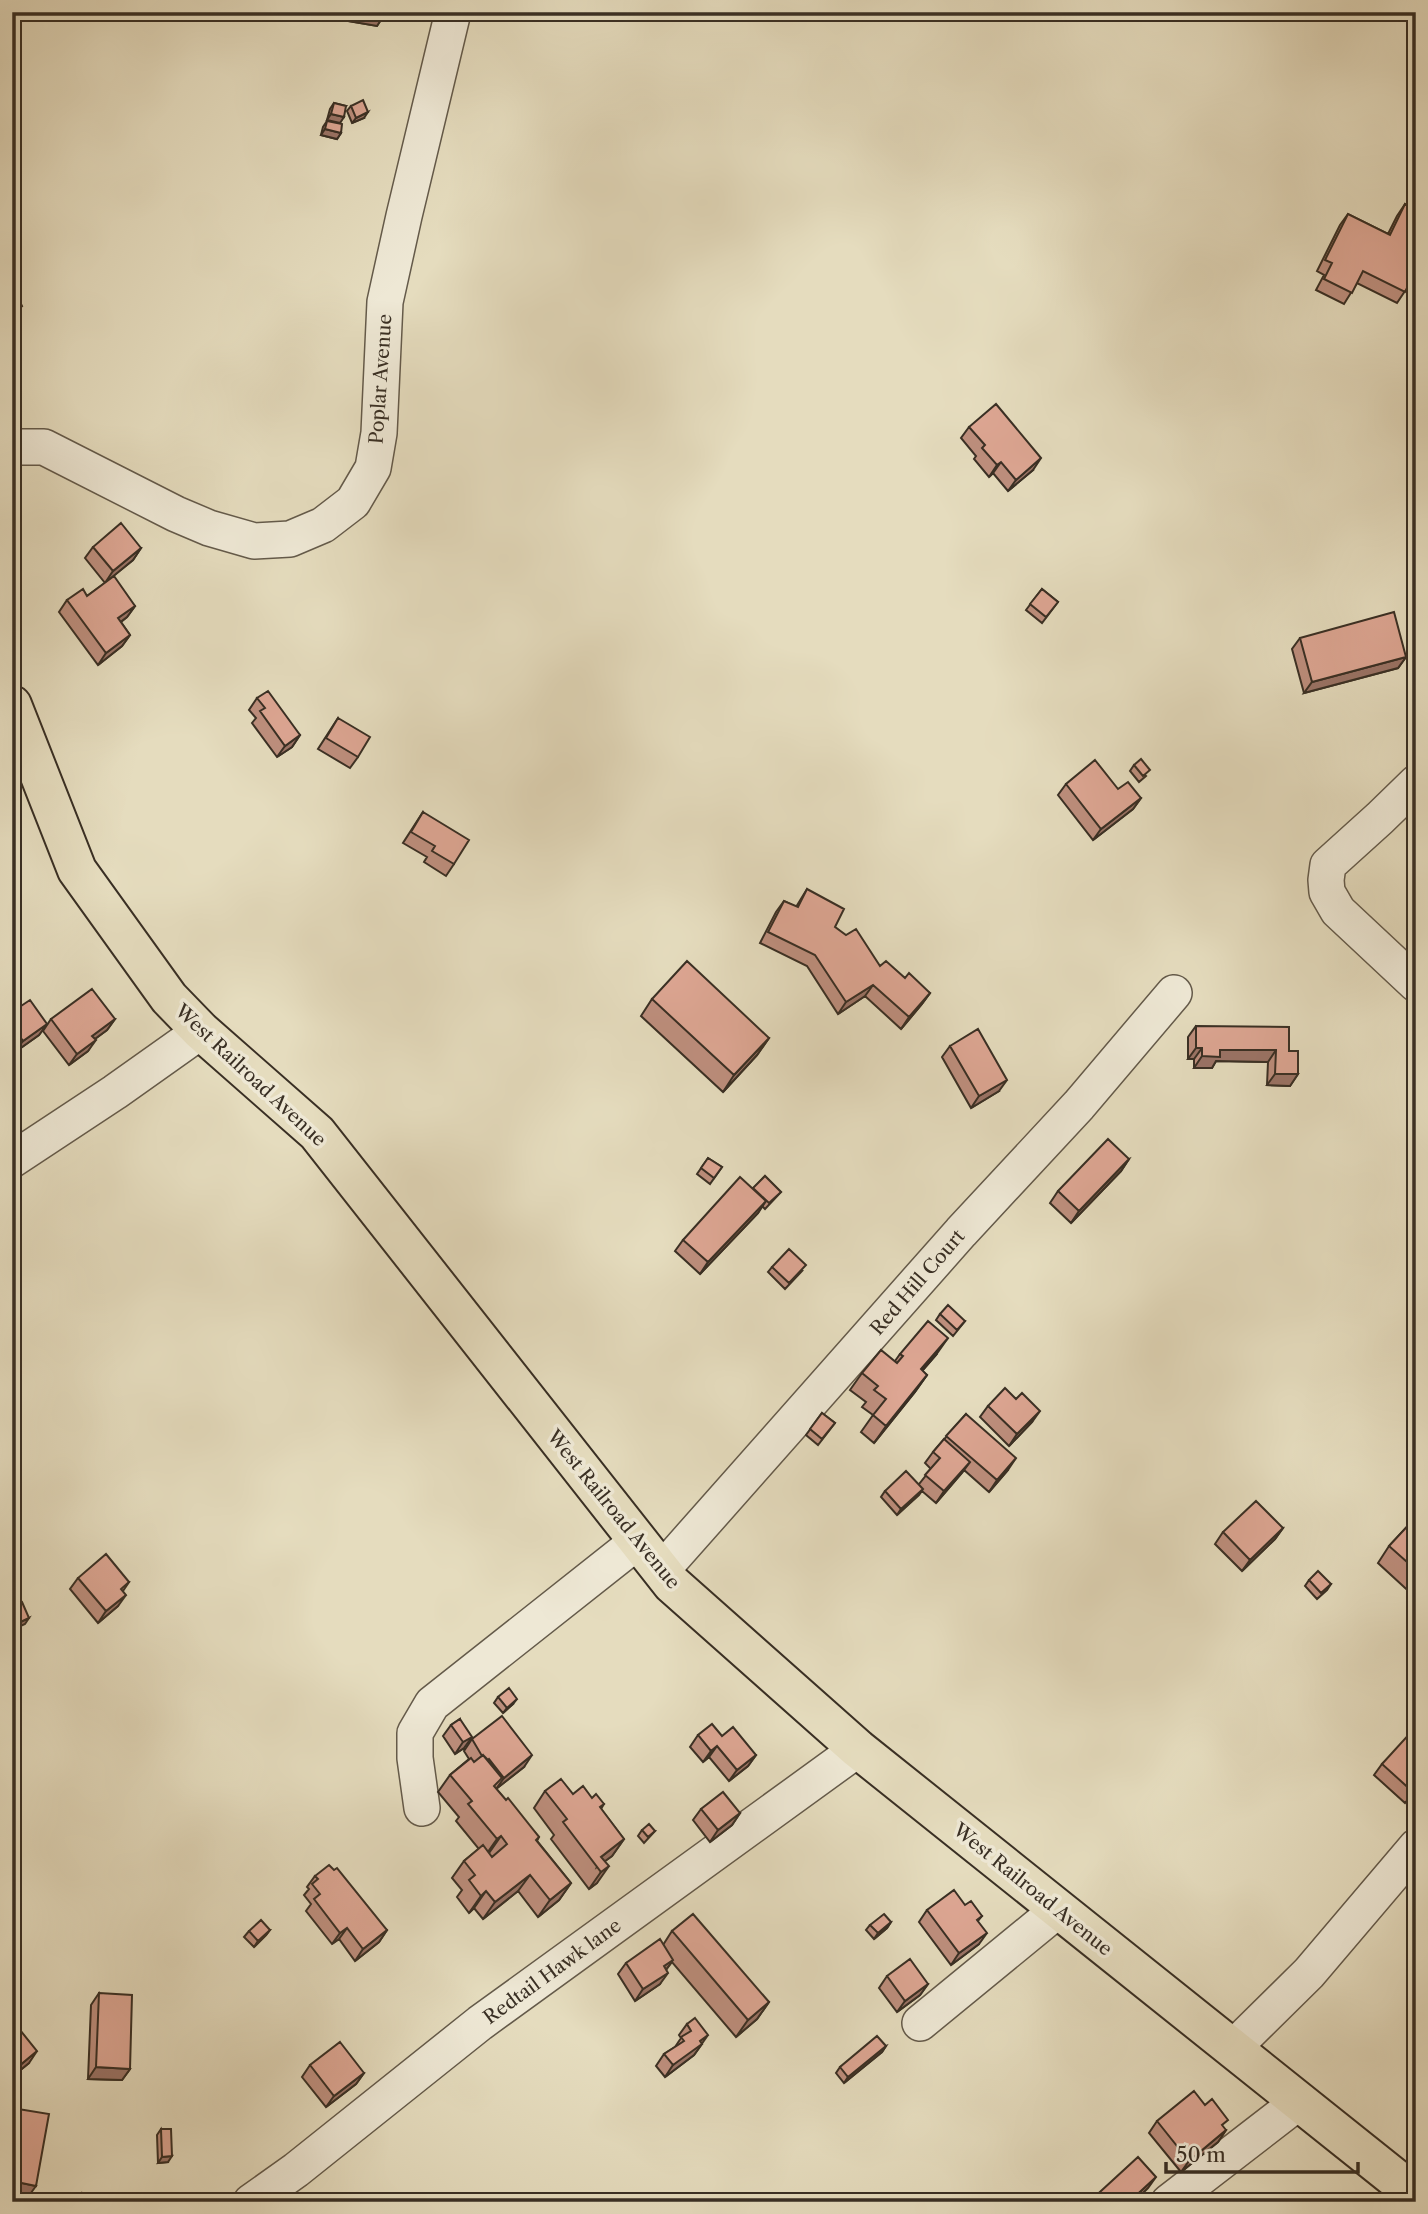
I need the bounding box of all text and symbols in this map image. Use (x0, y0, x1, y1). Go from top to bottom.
street label: Poplar Avenue (364, 313, 397, 445)
street label: West Railroad Avenue (170, 999, 331, 1151)
street label: Red Hill Court (865, 1225, 970, 1340)
street label: West Railroad Avenue (542, 1424, 685, 1593)
street label: West Railroad Avenue (948, 1818, 1117, 1961)
street label: Redtail Hawk lane (479, 1914, 626, 2029)
scale bar (1166, 2130, 1358, 2174)
text: 50 m (1176, 2142, 1226, 2167)

